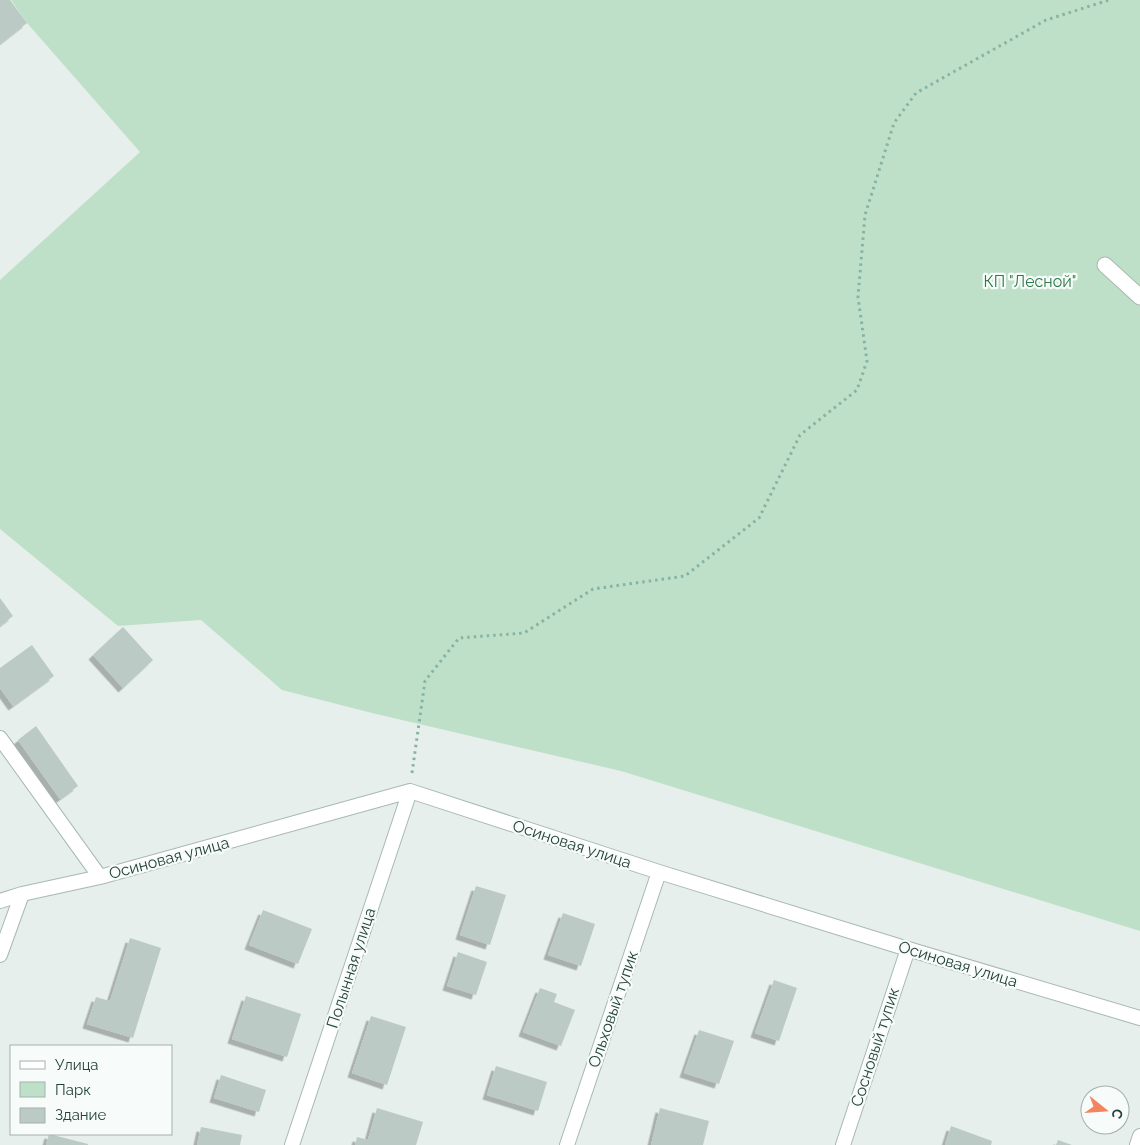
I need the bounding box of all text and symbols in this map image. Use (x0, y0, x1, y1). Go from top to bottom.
park label: КП "Лесной" (984, 272, 1076, 291)
street label: Осиновая улица (510, 816, 634, 872)
street label: Осиновая улица (107, 833, 231, 883)
street label: Полынная улица (323, 905, 379, 1031)
street label: Осиновая улица (896, 937, 1020, 991)
street label: Ольховый тупик (584, 948, 642, 1070)
street label: Сосновый тупик (847, 985, 903, 1109)
legend (10, 1045, 172, 1135)
text: Улица (55, 1056, 99, 1074)
text: Парк (55, 1081, 91, 1099)
north arrow (1080, 1085, 1130, 1135)
text: Здание (55, 1106, 107, 1124)
text: С (1108, 1107, 1126, 1121)

